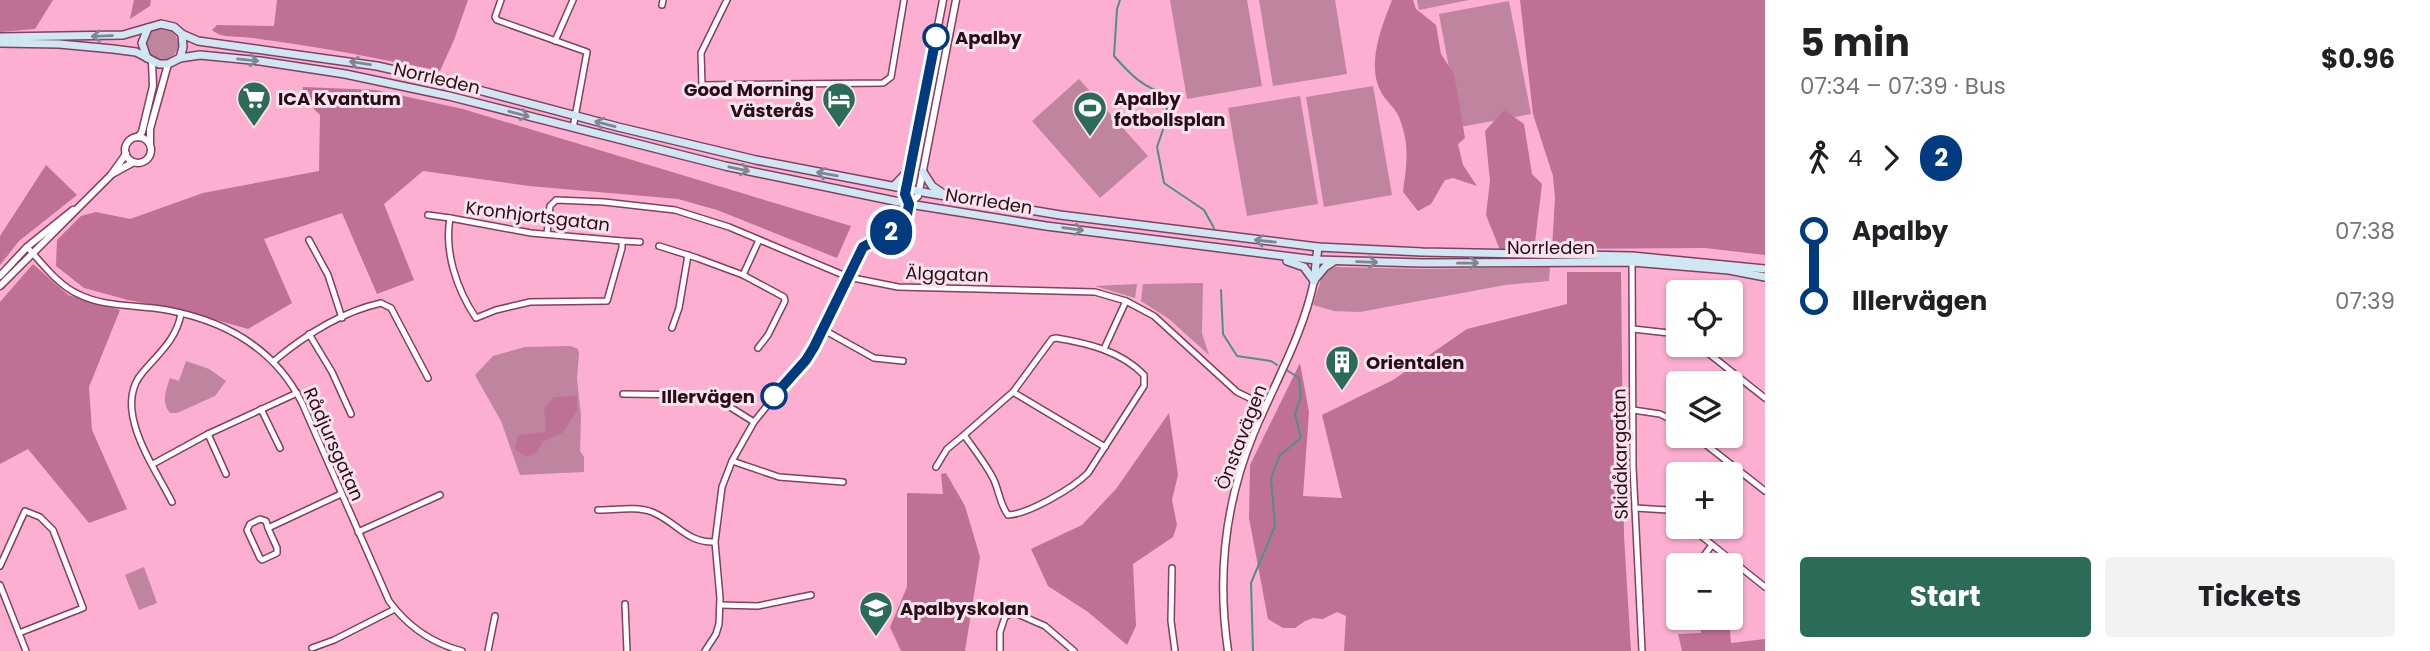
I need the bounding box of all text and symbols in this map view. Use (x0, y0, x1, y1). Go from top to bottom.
text: 5 min (1800, 16, 1910, 69)
marker: Apalby (923, 24, 949, 50)
place label: Apalby (955, 25, 1022, 50)
one-way arrow (91, 29, 114, 42)
text: $0.96 (2321, 41, 2395, 77)
one-way arrow (236, 54, 259, 67)
one-way arrow (349, 56, 372, 69)
street label: Norrleden (391, 56, 483, 100)
text: 07:34 – 07:39 · Bus (1800, 70, 2006, 102)
place label: Good Morning Västerås (684, 77, 814, 123)
supermarket icon: ICA Kvantum (235, 79, 273, 128)
hotel icon: Good Morning Västerås (820, 80, 858, 129)
place label: ICA Kvantum (278, 86, 401, 111)
place label: Apalby fotbollsplan (1114, 86, 1226, 132)
sports icon: Apalby fotbollsplan (1071, 89, 1109, 138)
one-way arrow (507, 108, 530, 121)
one-way arrow (594, 116, 616, 129)
icon: walk (1800, 139, 1838, 177)
icon: forward (1872, 139, 1910, 177)
text: 2 (1934, 141, 1948, 174)
text: 4 (1848, 142, 1862, 174)
one-way arrow (727, 163, 750, 176)
one-way arrow (816, 167, 839, 180)
street label: Norrleden (944, 182, 1034, 220)
street label: Kronhjortsgatan (464, 195, 612, 237)
line badge: 2 (868, 209, 914, 255)
text: Apalby (1852, 213, 1948, 249)
text: 2 (884, 215, 898, 248)
text: 07:38 (2335, 215, 2395, 247)
one-way arrow (1061, 223, 1084, 236)
one-way arrow (1254, 235, 1277, 248)
street label: Norrleden (1507, 235, 1595, 260)
one-way arrow (1356, 255, 1379, 268)
one-way arrow (1456, 256, 1479, 270)
street label: Älggatan (905, 260, 989, 288)
map controls (1666, 280, 1743, 630)
button: locate (1666, 280, 1743, 357)
text: Illervägen (1852, 283, 1987, 319)
text: 07:39 (2335, 285, 2395, 317)
building icon: Orientalen (1323, 343, 1361, 392)
place label: Orientalen (1366, 350, 1464, 375)
button: layers (1666, 371, 1743, 448)
street label: Önstavägen (1209, 381, 1273, 493)
street label: Rådjursgatan (298, 383, 370, 505)
marker: Illervägen (761, 383, 787, 409)
place label: Illervägen (661, 384, 755, 409)
street label: Skidåkargatan (1606, 388, 1634, 520)
button: + (1666, 462, 1743, 539)
button: − (1666, 553, 1743, 630)
button: Start (1800, 557, 2091, 637)
button: Tickets (2105, 557, 2395, 637)
school or university icon: Apalbyskolan (857, 589, 895, 638)
place label: Apalbyskolan (900, 596, 1029, 621)

